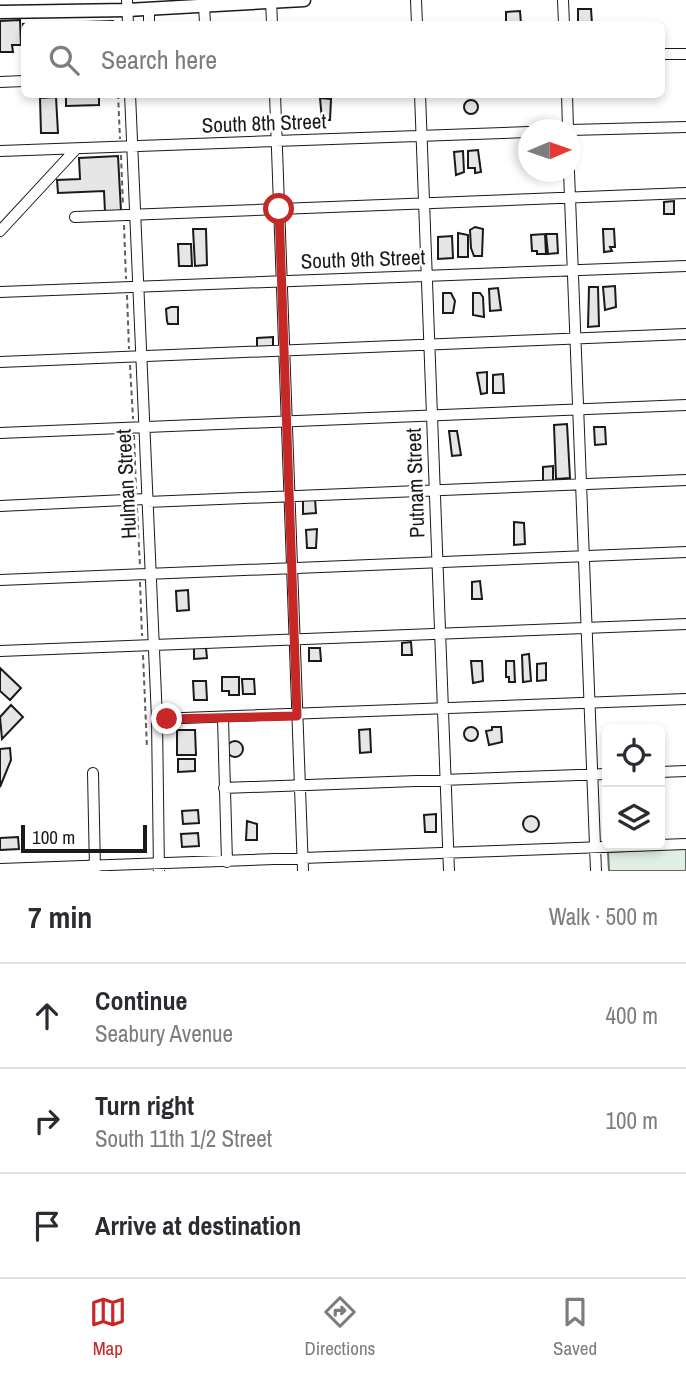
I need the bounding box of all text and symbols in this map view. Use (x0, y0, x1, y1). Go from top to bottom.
search box (21, 21, 665, 98)
icon: search (45, 41, 83, 79)
text: Search here (101, 42, 217, 77)
street label: South 8th Street (201, 106, 327, 140)
north arrow (518, 119, 581, 182)
route start (263, 193, 294, 224)
street label: South 9th Street (300, 242, 426, 276)
street label: Putnam Street (399, 427, 431, 539)
street label: Hulman Street (109, 428, 143, 540)
route end (151, 703, 182, 734)
map controls (602, 724, 665, 850)
button: locate (602, 724, 665, 787)
button: layers (602, 787, 665, 850)
scale bar (21, 822, 147, 854)
text: 100 m (32, 824, 75, 850)
text: 7 min (28, 897, 92, 937)
text: Walk · 500 m (549, 901, 658, 932)
text: Continue (95, 983, 187, 1018)
icon: ahead (28, 997, 66, 1035)
text: 400 m (606, 1000, 658, 1031)
text: Seabury Avenue (95, 1018, 233, 1049)
text: Turn right (95, 1088, 194, 1123)
icon: right (28, 1102, 66, 1140)
text: 100 m (606, 1105, 658, 1136)
text: South 11th 1/2 Street (95, 1123, 272, 1154)
icon: arrive (28, 1207, 66, 1245)
text: Arrive at destination (95, 1208, 301, 1243)
tab: Map (89, 1293, 127, 1361)
tab: Directions (304, 1293, 375, 1361)
tab: Saved (553, 1293, 597, 1361)

